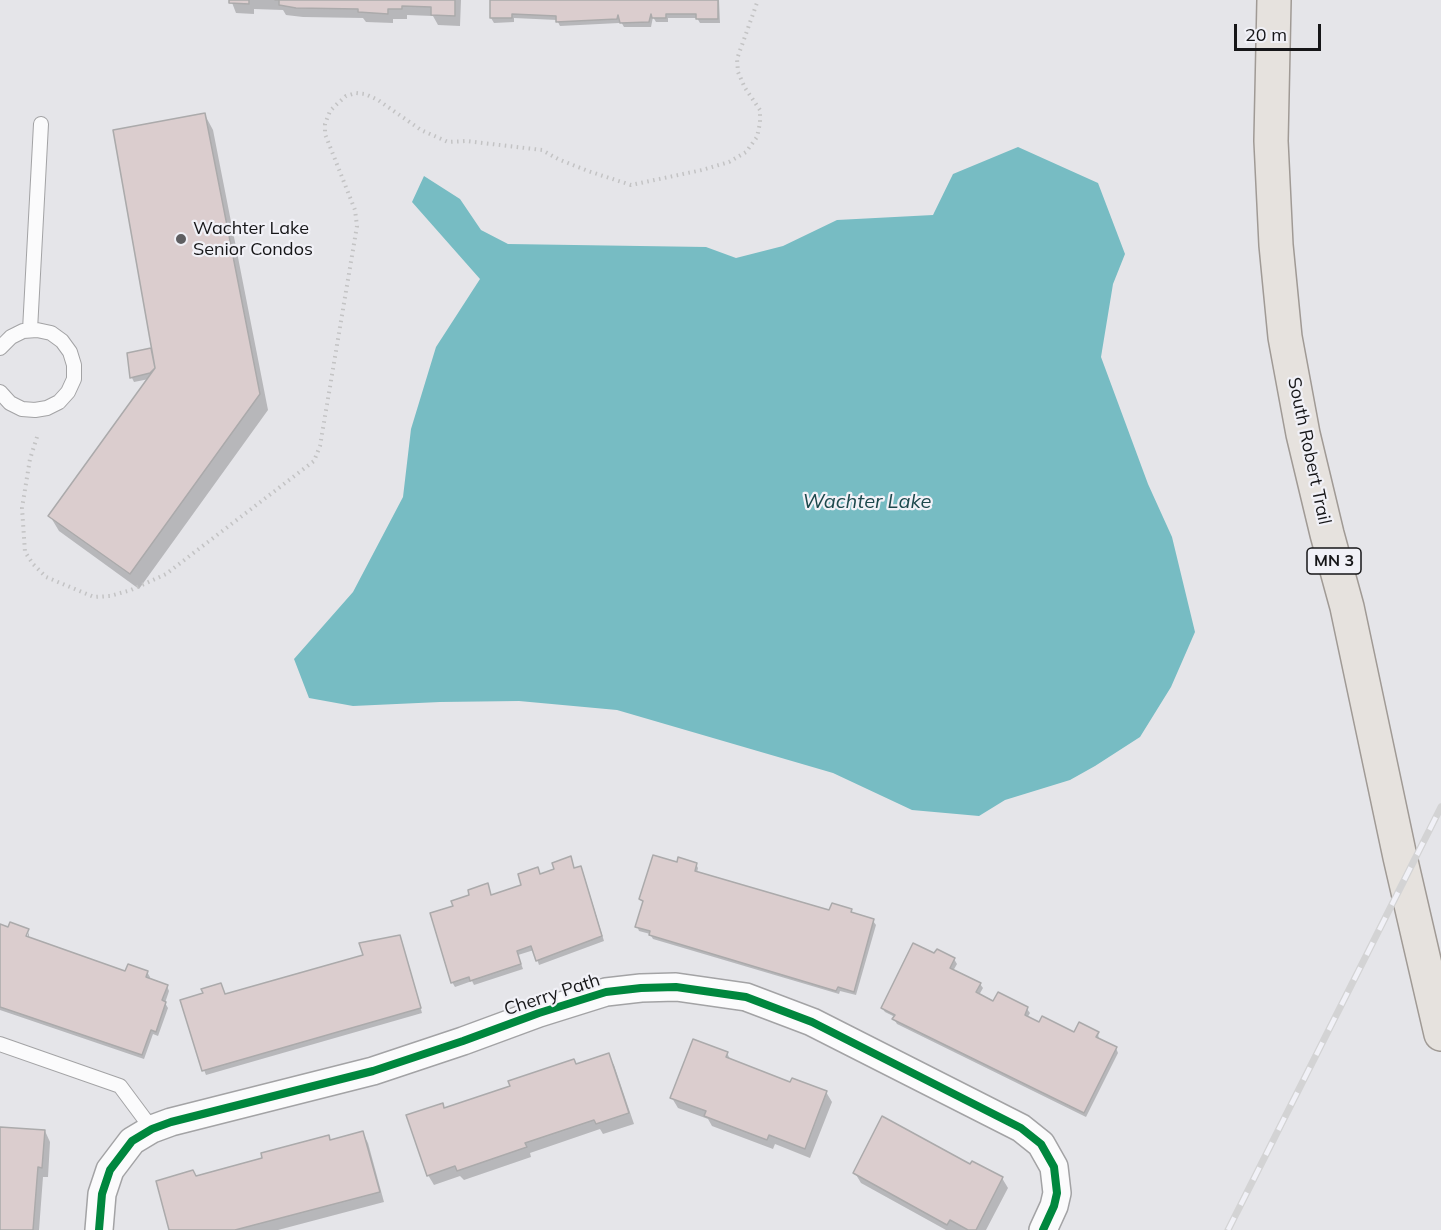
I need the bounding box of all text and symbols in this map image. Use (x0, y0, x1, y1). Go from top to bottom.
scale bar (1237, 12, 1324, 50)
text: 20 m (1245, 23, 1287, 46)
place label: Wachter Lake Senior Condos (193, 218, 313, 260)
marker: Wachter Lake Senior Condos (174, 232, 188, 246)
street label: South Robert Trail (1283, 375, 1335, 527)
water label: Wachter Lake (803, 490, 931, 514)
road number: MN 3 (1307, 548, 1361, 574)
street label: Cherry Path (501, 969, 603, 1021)

